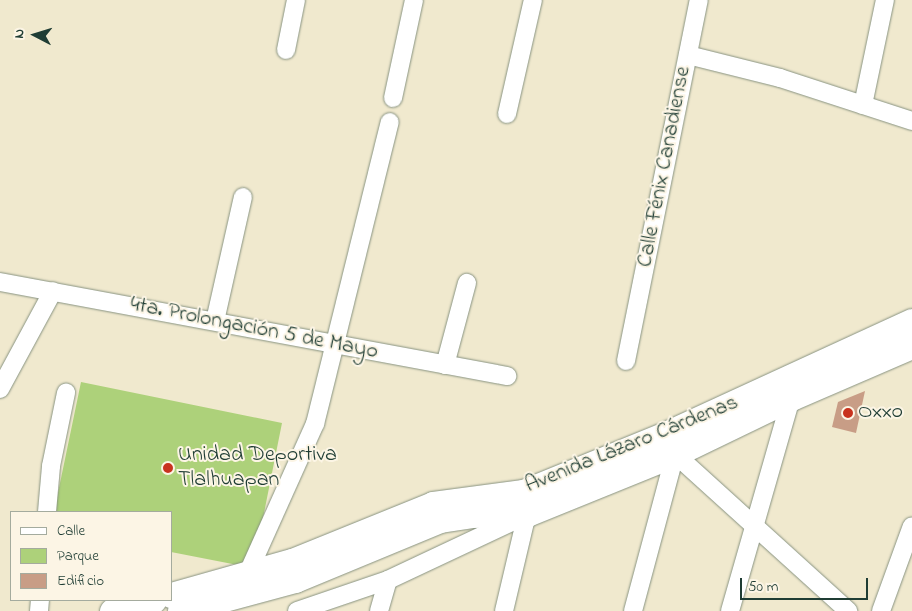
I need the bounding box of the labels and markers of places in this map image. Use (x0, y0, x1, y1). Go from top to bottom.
place label: Oxxo (858, 400, 903, 426)
marker: Oxxo (842, 407, 854, 419)
place label: Unidad Deportiva Tlalhuapan (178, 442, 337, 494)
marker: Unidad Deportiva Tlalhuapan (162, 462, 174, 474)

